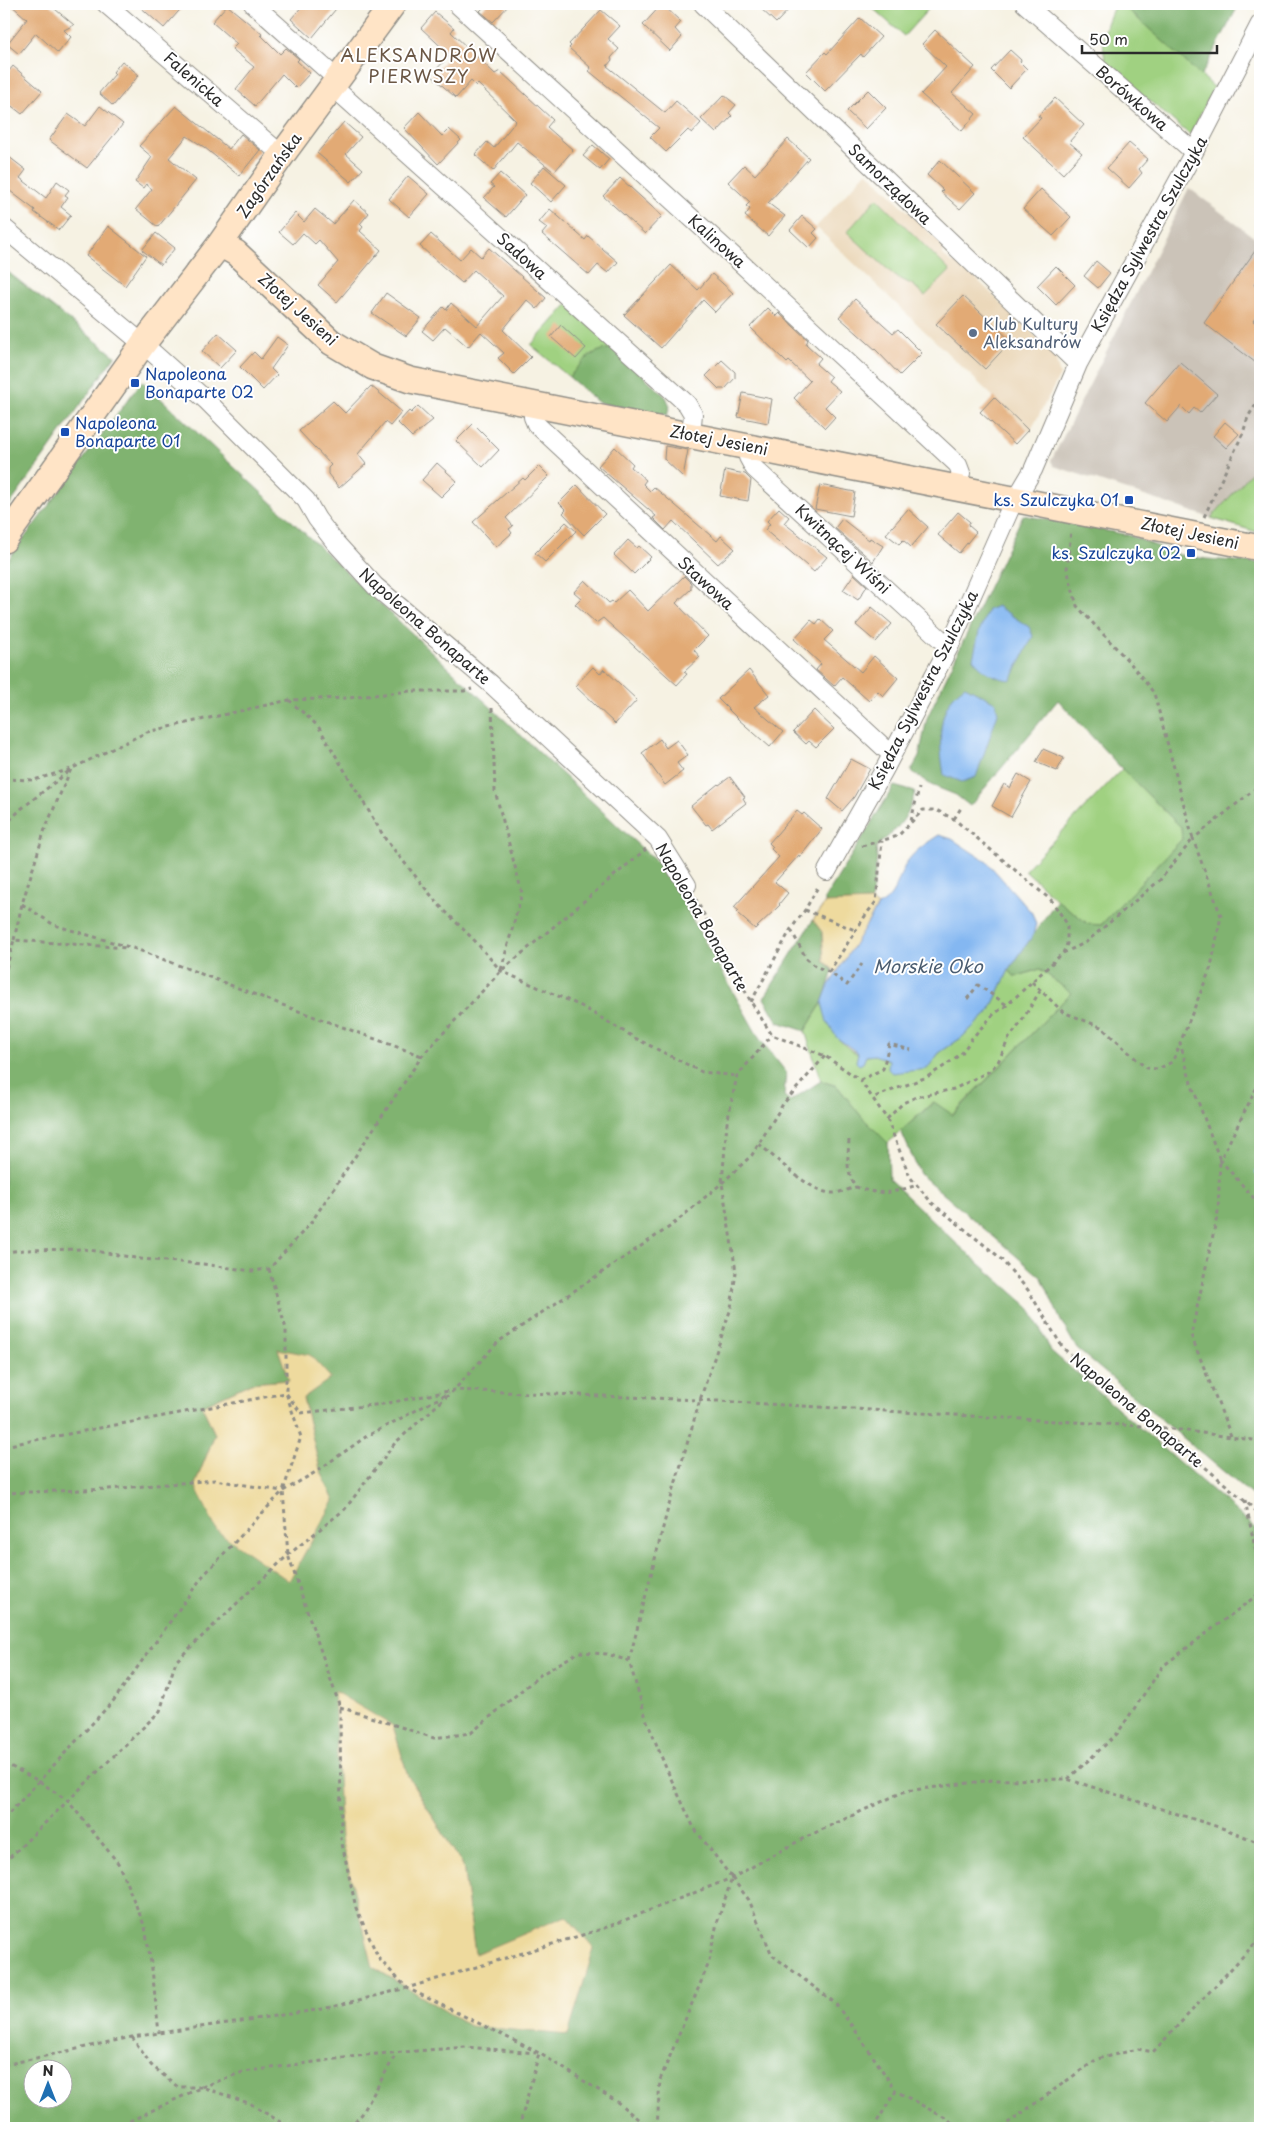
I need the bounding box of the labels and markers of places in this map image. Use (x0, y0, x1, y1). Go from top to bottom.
place label: Klub Kultury Aleksandrów (983, 311, 1082, 353)
marker: Klub Kultury Aleksandrów (967, 327, 979, 339)
place label: Napoleona Bonaparte 02 (145, 361, 254, 403)
marker: Napoleona Bonaparte 02 (129, 377, 141, 389)
place label: Napoleona Bonaparte 01 (75, 410, 181, 452)
marker: Napoleona Bonaparte 01 (59, 426, 71, 438)
place label: ks. Szulczyka 01 (993, 487, 1119, 511)
marker: ks. Szulczyka 01 (1123, 494, 1135, 506)
place label: ks. Szulczyka 02 (1051, 540, 1181, 564)
marker: ks. Szulczyka 02 (1185, 547, 1197, 559)

